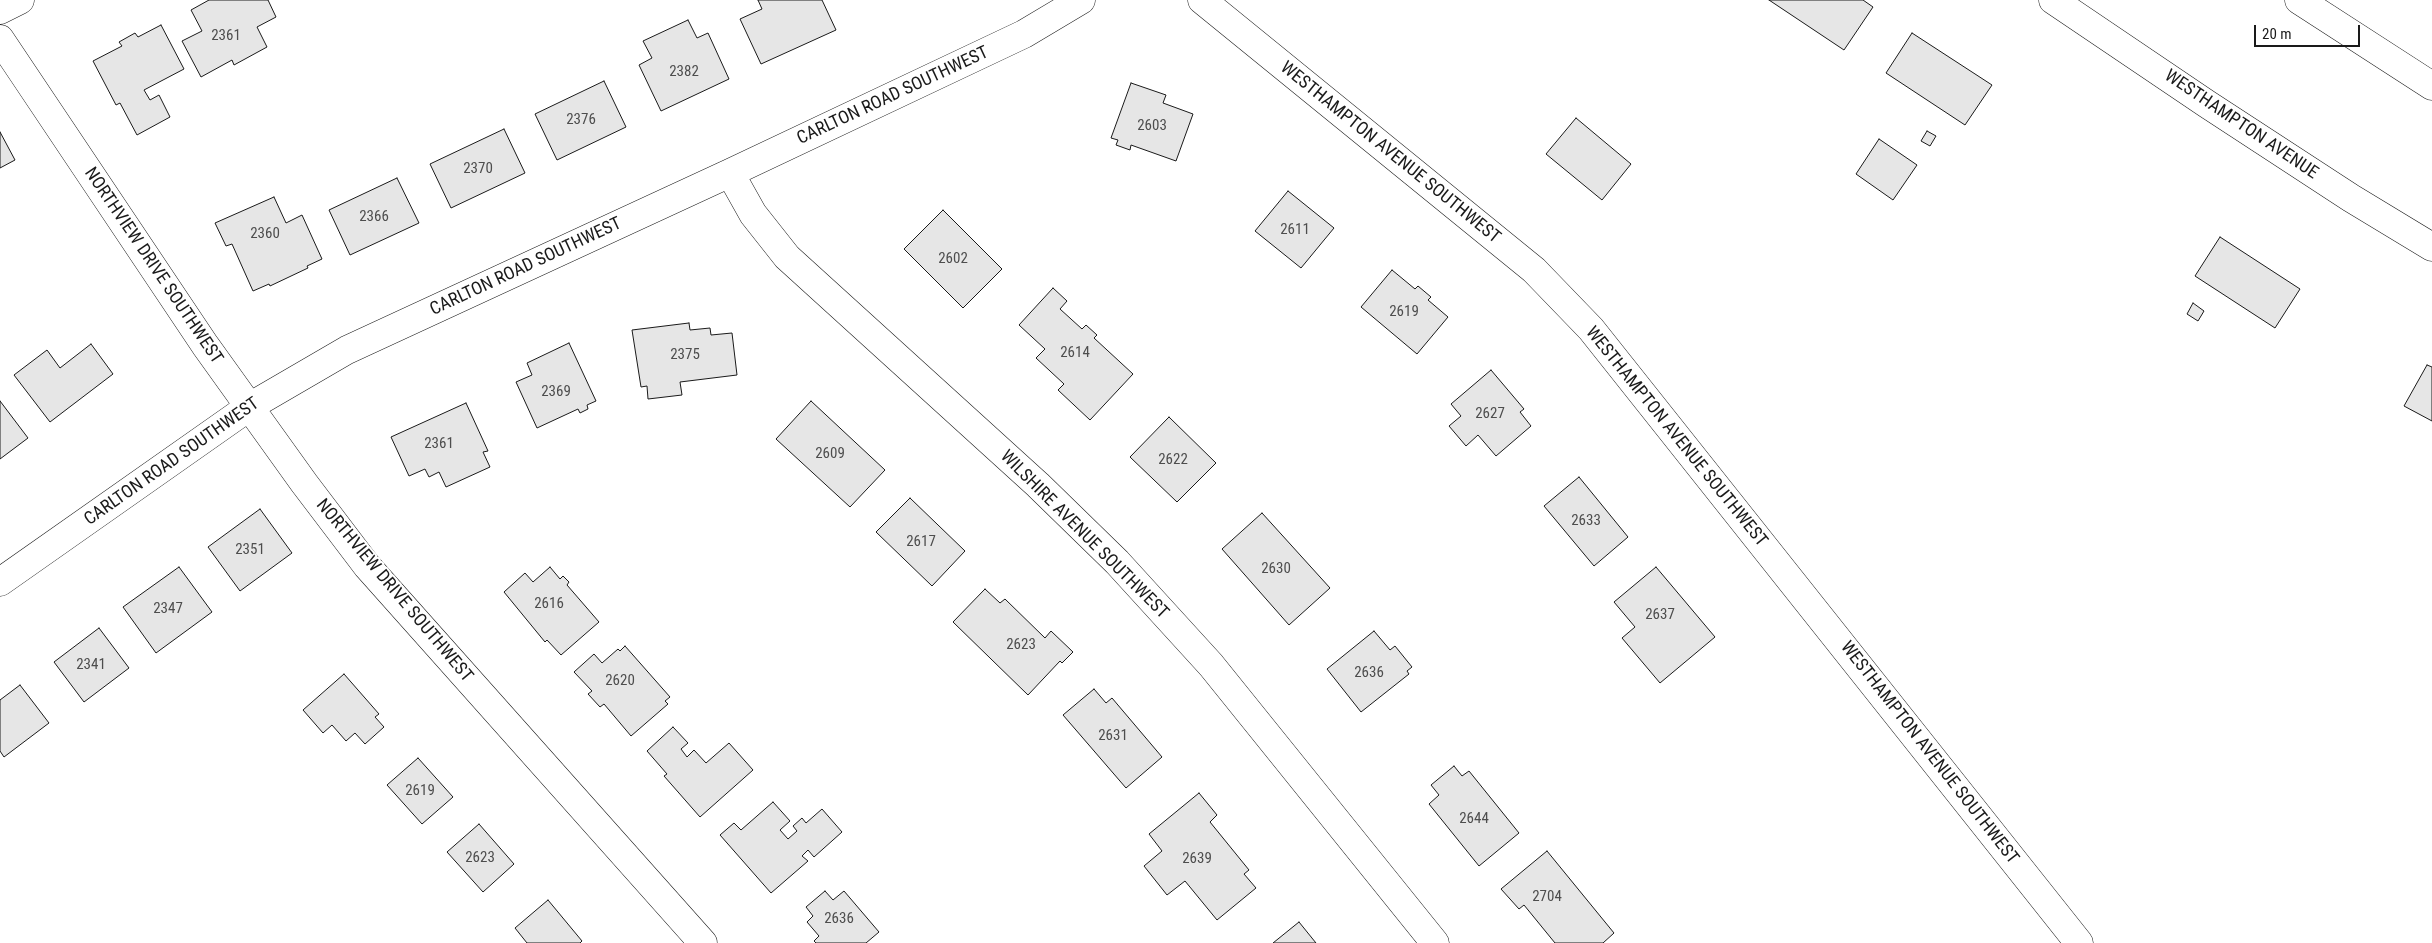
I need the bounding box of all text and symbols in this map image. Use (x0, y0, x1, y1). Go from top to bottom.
scale bar (2257, 15, 2363, 47)
text: 20 m (2262, 25, 2292, 43)
house number: 2361 (211, 27, 241, 45)
street label: CARLTON ROAD SOUTHWEST (794, 42, 992, 150)
street label: WESTHAMPTON AVENUE SOUTHWEST (1276, 57, 1504, 249)
house number: 2382 (669, 63, 699, 81)
street label: WESTHAMPTON AVENUE (2160, 66, 2322, 184)
house number: 2376 (566, 111, 596, 129)
house number: 2603 (1137, 117, 1167, 135)
house number: 2370 (463, 160, 493, 178)
street label: NORTHVIEW DRIVE SOUTHWEST (79, 164, 227, 368)
house number: 2366 (359, 208, 389, 226)
street label: CARLTON ROAD SOUTHWEST (427, 213, 625, 321)
house number: 2611 (1280, 221, 1310, 239)
house number: 2360 (250, 225, 280, 243)
house number: 2602 (938, 250, 968, 268)
house number: 2619 (1389, 303, 1419, 321)
street label: WESTHAMPTON AVENUE SOUTHWEST (1580, 323, 1772, 551)
house number: 2614 (1060, 344, 1090, 362)
house number: 2375 (670, 346, 700, 364)
house number: 2369 (541, 383, 571, 401)
street label: CARLTON ROAD SOUTHWEST (80, 393, 264, 531)
house number: 2627 (1475, 405, 1505, 423)
house number: 2361 (424, 435, 454, 453)
house number: 2609 (815, 445, 845, 463)
street label: WILSHIRE AVENUE SOUTHWEST (995, 446, 1173, 624)
house number: 2622 (1158, 451, 1188, 469)
street label: NORTHVIEW DRIVE SOUTHWEST (311, 495, 477, 687)
house number: 2633 (1571, 512, 1601, 530)
house number: 2617 (906, 533, 936, 551)
house number: 2351 (235, 541, 265, 559)
house number: 2630 (1261, 560, 1291, 578)
house number: 2616 (534, 595, 564, 613)
house number: 2347 (153, 600, 183, 618)
house number: 2637 (1645, 606, 1675, 624)
house number: 2623 (1006, 636, 1036, 654)
street label: WESTHAMPTON AVENUE SOUTHWEST (1835, 637, 2023, 869)
house number: 2341 (76, 656, 106, 674)
house number: 2636 (1354, 664, 1384, 682)
house number: 2620 (605, 672, 635, 690)
house number: 2631 (1098, 727, 1128, 745)
house number: 2619 (405, 782, 435, 800)
house number: 2644 (1459, 810, 1489, 828)
house number: 2623 (465, 849, 495, 867)
house number: 2639 (1182, 850, 1212, 868)
house number: 2704 (1532, 888, 1562, 906)
house number: 2636 (824, 910, 854, 928)

